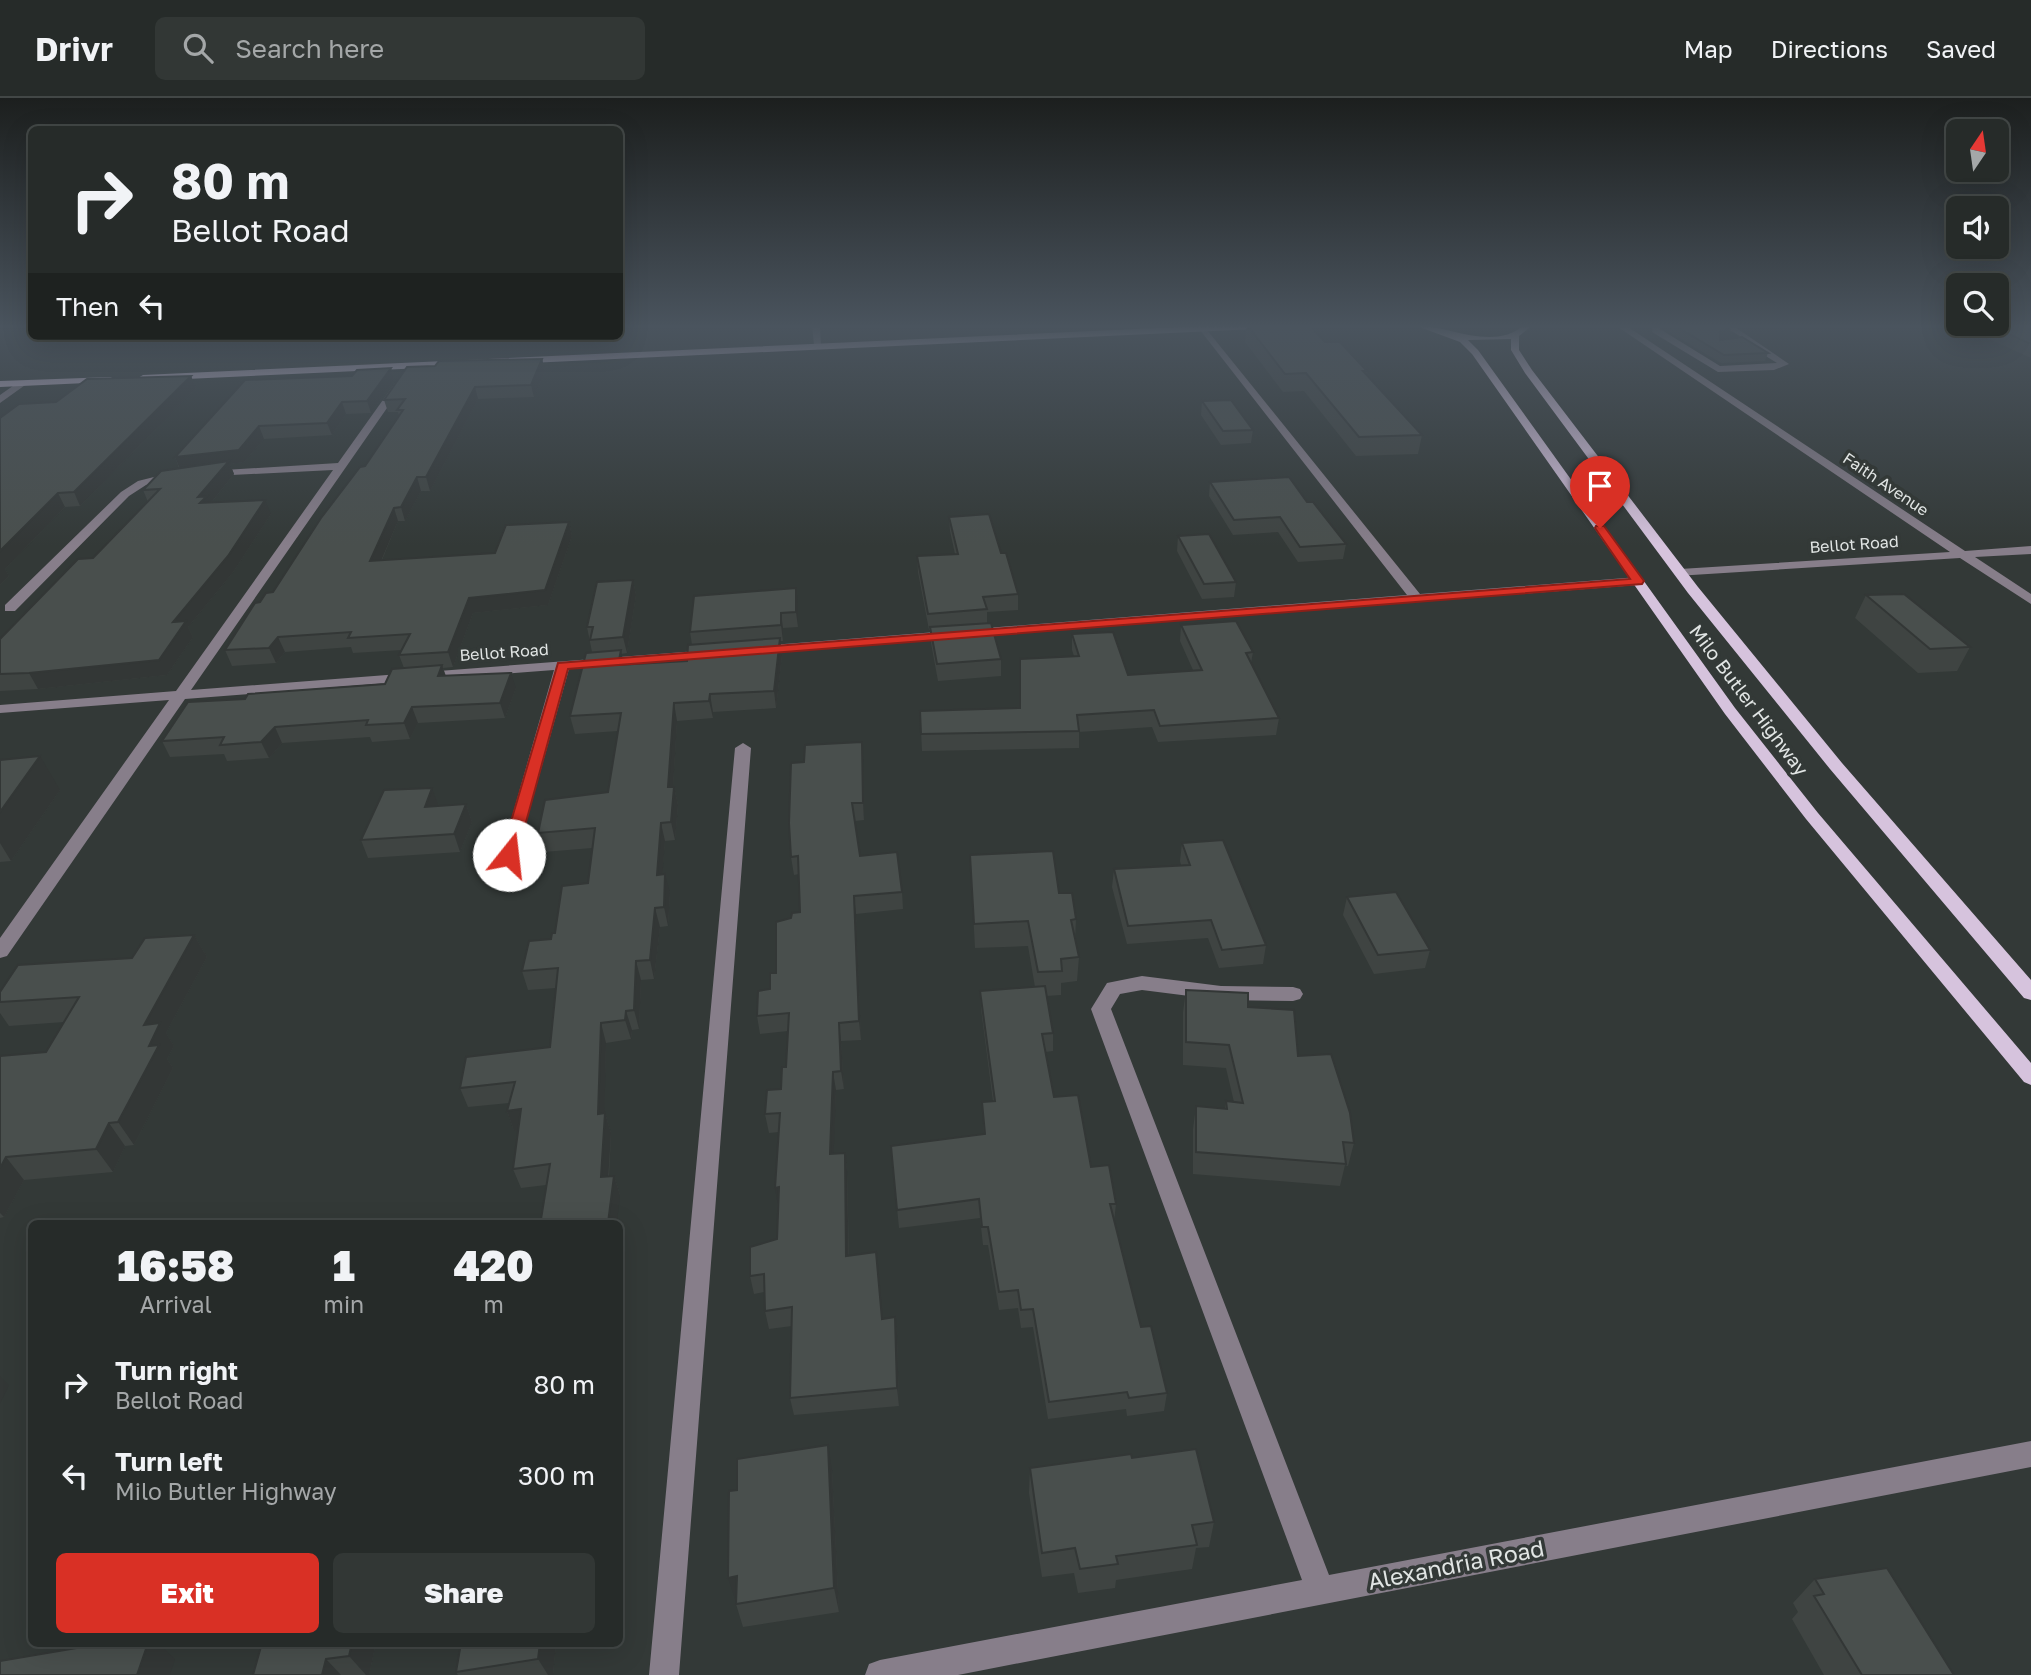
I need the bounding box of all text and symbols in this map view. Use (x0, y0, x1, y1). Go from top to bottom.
search box (155, 17, 645, 80)
text: Drivr (35, 29, 113, 68)
icon: search (179, 29, 217, 67)
text: Search here (235, 33, 384, 64)
text: Map (1684, 34, 1733, 63)
text: Directions (1771, 34, 1888, 63)
text: Saved (1926, 34, 1996, 63)
north arrow (1946, 119, 2009, 182)
map controls (1946, 119, 2009, 336)
text: 80 m (171, 151, 289, 210)
icon: right (56, 154, 147, 245)
button: sound (1946, 196, 2009, 259)
text: Bellot Road (171, 211, 350, 249)
button: search (1946, 273, 2009, 336)
icon: left (133, 287, 171, 325)
text: Then (56, 291, 119, 322)
street label: Faith Avenue (1839, 448, 1933, 520)
pin (1570, 456, 1630, 528)
icon: arrive (1581, 467, 1619, 505)
street label: Bellot Road (1809, 531, 1899, 557)
street label: Milo Butler Highway (1685, 620, 1814, 780)
street label: Bellot Road (459, 639, 549, 665)
position arrow (472, 818, 546, 892)
text: 16:58 (117, 1240, 234, 1290)
text: 1 (333, 1240, 355, 1290)
text: 420 (453, 1240, 534, 1290)
text: Arrival (140, 1290, 212, 1318)
text: min (324, 1290, 364, 1318)
text: m (483, 1290, 504, 1318)
text: Turn right (115, 1355, 238, 1386)
icon: right (56, 1366, 94, 1404)
text: 80 m (534, 1369, 595, 1400)
text: Bellot Road (115, 1386, 243, 1414)
text: Turn left (115, 1446, 223, 1477)
icon: left (56, 1457, 94, 1495)
text: 300 m (518, 1460, 595, 1491)
text: Milo Butler Highway (115, 1477, 337, 1505)
street label: Alexandria Road (1365, 1533, 1546, 1595)
button: Exit (56, 1553, 319, 1633)
button: Share (333, 1553, 595, 1633)

